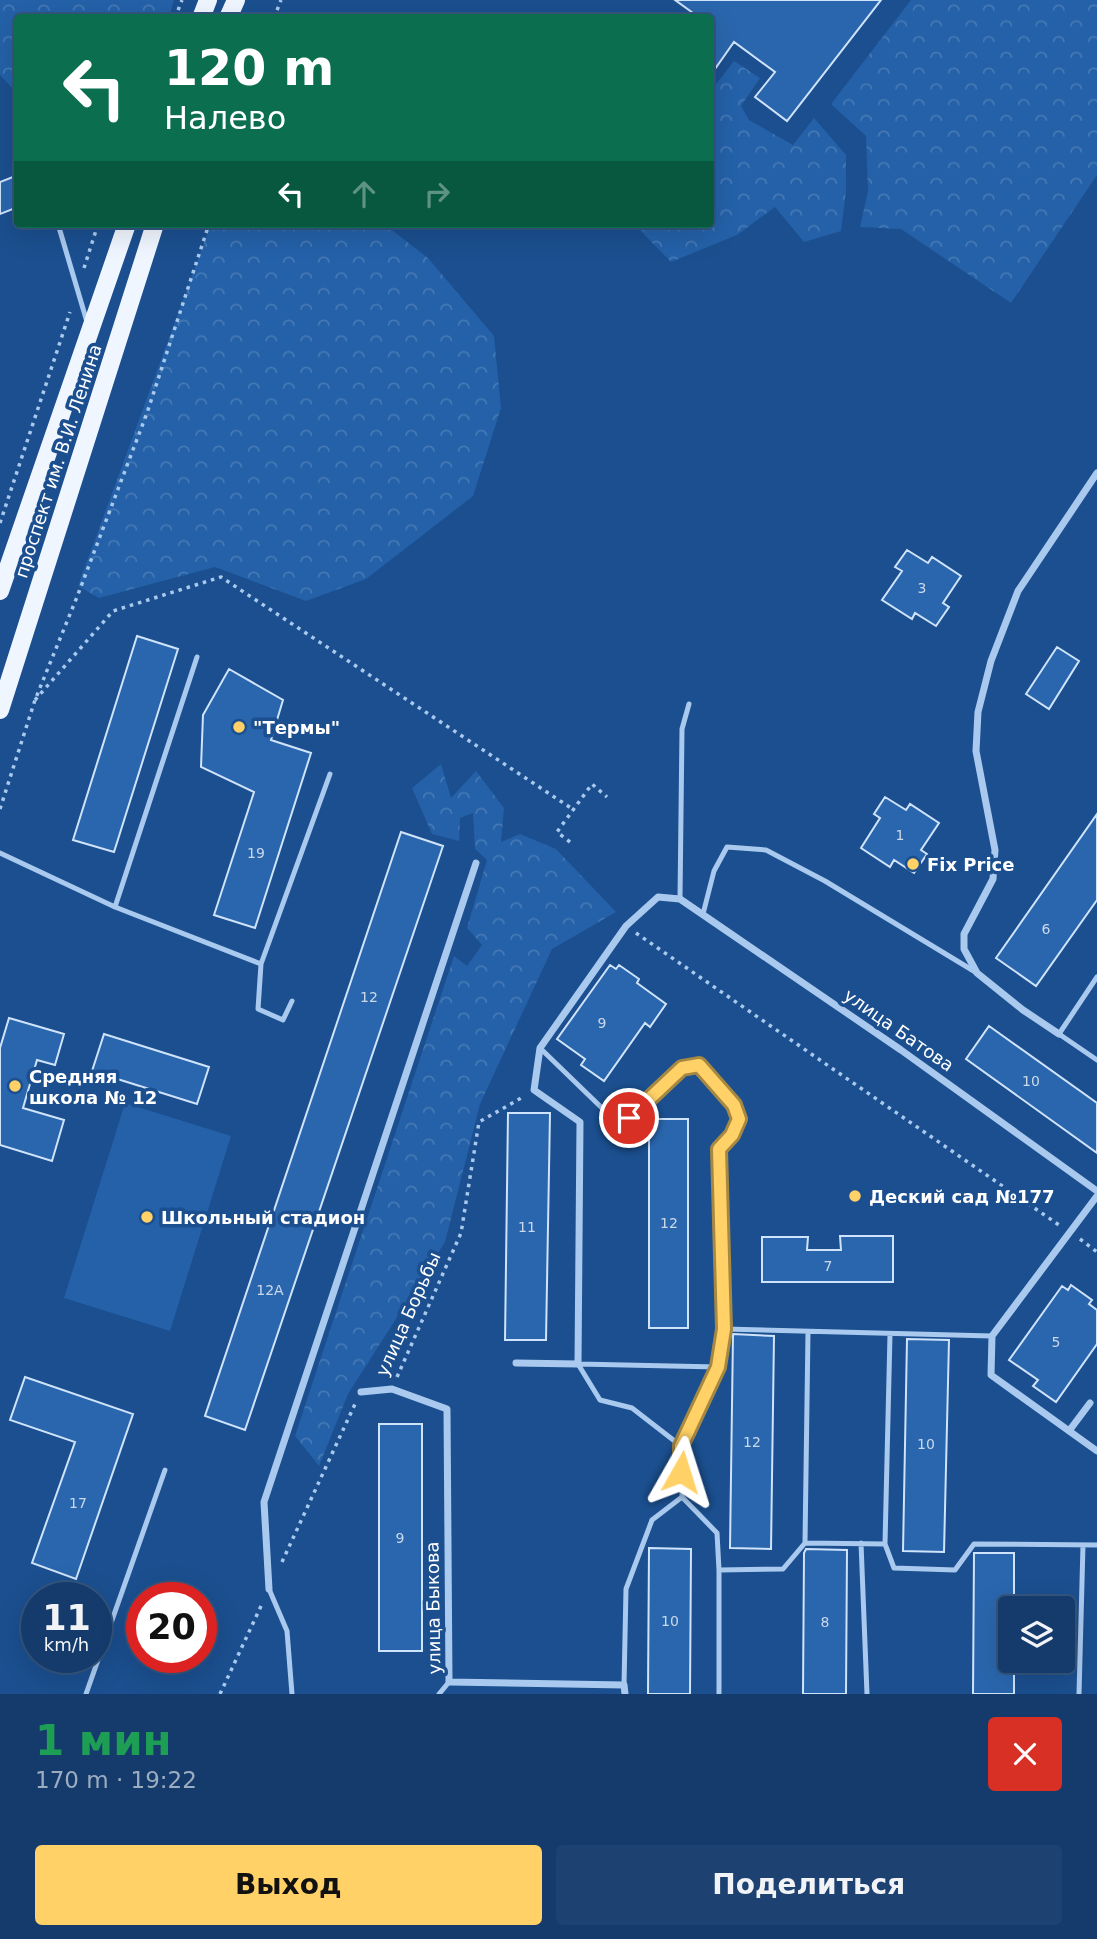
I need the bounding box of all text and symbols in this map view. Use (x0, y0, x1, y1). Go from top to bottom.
text: 120 m (164, 40, 334, 97)
icon: left (49, 42, 140, 133)
text: Налево (164, 99, 286, 137)
icon: left (272, 175, 310, 213)
icon: ahead (345, 175, 383, 213)
icon: right (418, 175, 456, 213)
street label: проспект им. В.И. Ленина (10, 341, 106, 581)
house number: 3 (918, 580, 926, 596)
place label: "Термы" (253, 717, 340, 738)
marker: "Термы" (231, 719, 247, 735)
house number: 1 (896, 827, 904, 843)
house number: 19 (247, 845, 265, 861)
place label: Fix Price (927, 854, 1014, 875)
marker: Fix Price (905, 856, 921, 872)
house number: 6 (1042, 921, 1051, 937)
street label: улица Батова (840, 984, 958, 1076)
house number: 12 (360, 989, 378, 1005)
house number: 9 (598, 1015, 606, 1031)
place label: Средняя школа № 12 (29, 1066, 157, 1108)
house number: 10 (1022, 1073, 1040, 1089)
marker: Средняя школа № 12 (7, 1078, 23, 1094)
pin (599, 1088, 659, 1148)
icon: arrive (610, 1099, 648, 1137)
place label: Деский сад №177 (869, 1186, 1054, 1207)
marker: Деский сад №177 (847, 1188, 863, 1204)
place label: Школьный стадион (161, 1207, 365, 1228)
marker: Школьный стадион (139, 1209, 155, 1225)
house number: 12 (660, 1215, 678, 1231)
house number: 11 (518, 1219, 536, 1235)
street label: улица Борьбы (371, 1249, 445, 1379)
house number: 7 (824, 1258, 832, 1274)
house number: 12А (256, 1282, 284, 1298)
house number: 5 (1052, 1334, 1060, 1350)
house number: 12 (743, 1434, 761, 1450)
position arrow (644, 1435, 718, 1509)
house number: 10 (917, 1436, 935, 1452)
house number: 17 (69, 1495, 87, 1511)
house number: 9 (396, 1530, 404, 1546)
street label: улица Быкова (421, 1541, 445, 1675)
speed limit sign: 20 (126, 1582, 217, 1673)
map controls (998, 1596, 1075, 1673)
button: layers (998, 1596, 1075, 1673)
text: 11 (42, 1598, 91, 1638)
house number: 10 (661, 1613, 679, 1629)
house number: 8 (821, 1614, 829, 1630)
text: km/h (44, 1634, 89, 1655)
text: 1 мин (35, 1716, 172, 1765)
button: close (988, 1717, 1062, 1791)
text: 170 m · 19:22 (35, 1767, 197, 1793)
button: Выход (35, 1845, 542, 1925)
button: Поделиться (556, 1845, 1062, 1925)

